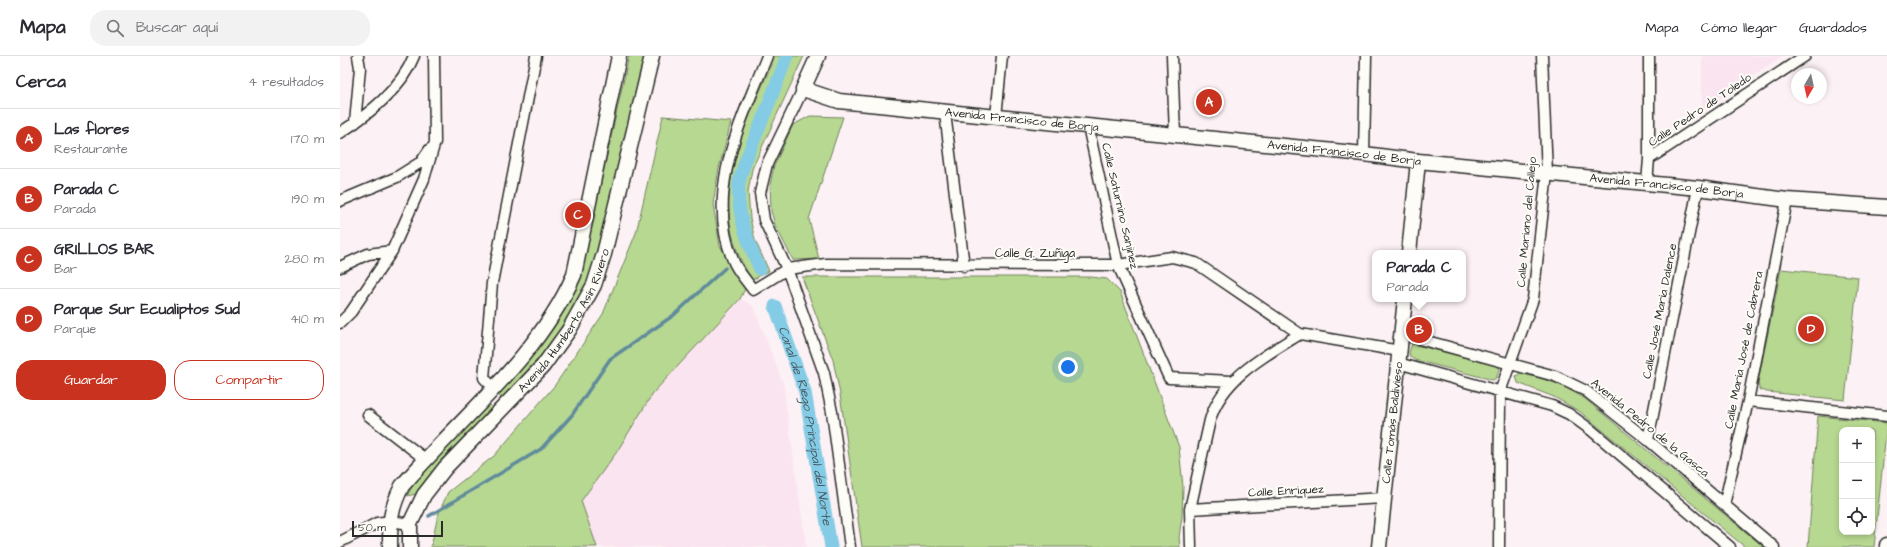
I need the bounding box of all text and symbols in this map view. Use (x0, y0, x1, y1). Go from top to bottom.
search box (90, 10, 370, 46)
text: Mapa (20, 14, 66, 41)
icon: search (104, 17, 126, 39)
text: Buscar aquí (136, 17, 218, 38)
text: Mapa (1645, 18, 1679, 38)
text: Cómo llegar (1701, 18, 1777, 38)
text: Guardados (1799, 18, 1867, 38)
north arrow (1791, 68, 1827, 104)
street label: Calle Pedro de Toledo (1645, 69, 1755, 151)
text: Cerca (16, 70, 66, 94)
text: 4 resultados (248, 73, 324, 91)
pin: A (1196, 87, 1222, 117)
street label: Avenida Francisco de Borja (944, 103, 1100, 136)
text: Las flores (54, 119, 129, 140)
text: A (25, 130, 33, 148)
text: 170 m (291, 130, 324, 148)
street label: Avenida Francisco de Borja (1266, 136, 1422, 170)
text: Restaurante (54, 140, 128, 158)
street label: Calle Saturnino Sanjinez (1097, 141, 1143, 271)
street label: Calle Mariano del Callejo (1513, 156, 1541, 288)
street label: Avenida Francisco de Borja (1589, 169, 1744, 203)
text: Parada C (54, 179, 119, 200)
text: B (24, 190, 34, 208)
text: 190 m (291, 190, 324, 208)
text: Parada (54, 200, 96, 218)
pin: C (565, 200, 591, 230)
text: GRILLOS BAR (54, 239, 155, 260)
street label: Calle José María Dalence (1639, 241, 1682, 380)
street label: Calle G. Zuñiga (995, 245, 1075, 263)
street label: Avenida Humberto Asín Rivero (514, 247, 614, 396)
text: C (24, 250, 34, 268)
text: 280 m (285, 250, 324, 268)
popup (1372, 250, 1466, 302)
text: Parada C (1386, 257, 1452, 278)
text: Bar (54, 260, 77, 278)
street label: Calle María José de Cabrera (1720, 270, 1768, 430)
text: Parada (1386, 278, 1428, 296)
text: Parque Sur Ecualiptos Sud (54, 299, 240, 320)
text: D (25, 310, 33, 328)
text: 410 m (290, 310, 324, 328)
pin: D (1798, 314, 1824, 344)
pin: B (1406, 315, 1432, 345)
text: Parque (54, 320, 96, 338)
water label: Canal de Riego Principal del Norte (774, 324, 836, 527)
your location (1058, 357, 1078, 377)
button: Guardar (16, 360, 166, 400)
button: Compartir (174, 360, 324, 400)
street label: Calle Tomás Baldivieso (1377, 361, 1407, 484)
street label: Avenida Pedro de la Gasca (1587, 375, 1713, 481)
map controls (1839, 427, 1875, 535)
button: + (1839, 427, 1875, 463)
button: − (1839, 463, 1875, 499)
street label: Calle Enriquez (1248, 481, 1324, 501)
button: locate (1839, 499, 1875, 535)
scale bar (352, 519, 443, 538)
text: 50 m (358, 520, 386, 535)

